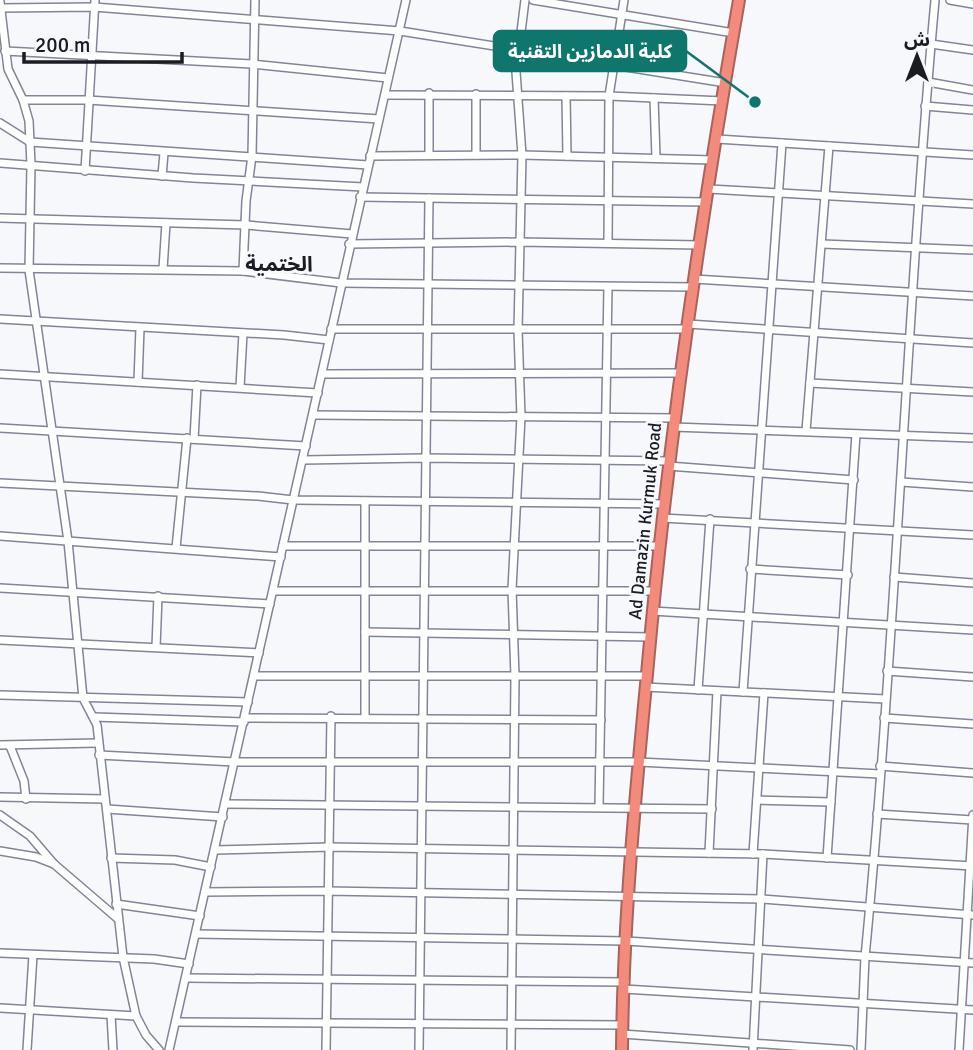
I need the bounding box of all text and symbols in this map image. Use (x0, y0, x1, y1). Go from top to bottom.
scale bar (24, 21, 182, 65)
north arrow (882, 21, 952, 91)
text: ش (904, 28, 930, 52)
callout: كلية الدمازين التقنية (494, 31, 686, 71)
text: 200 m (35, 32, 90, 58)
text: كلية الدمازين التقنية (508, 40, 672, 64)
district label: الختمية (245, 251, 313, 277)
street label: Ad Damazin Kurmuk Road (624, 422, 666, 620)

